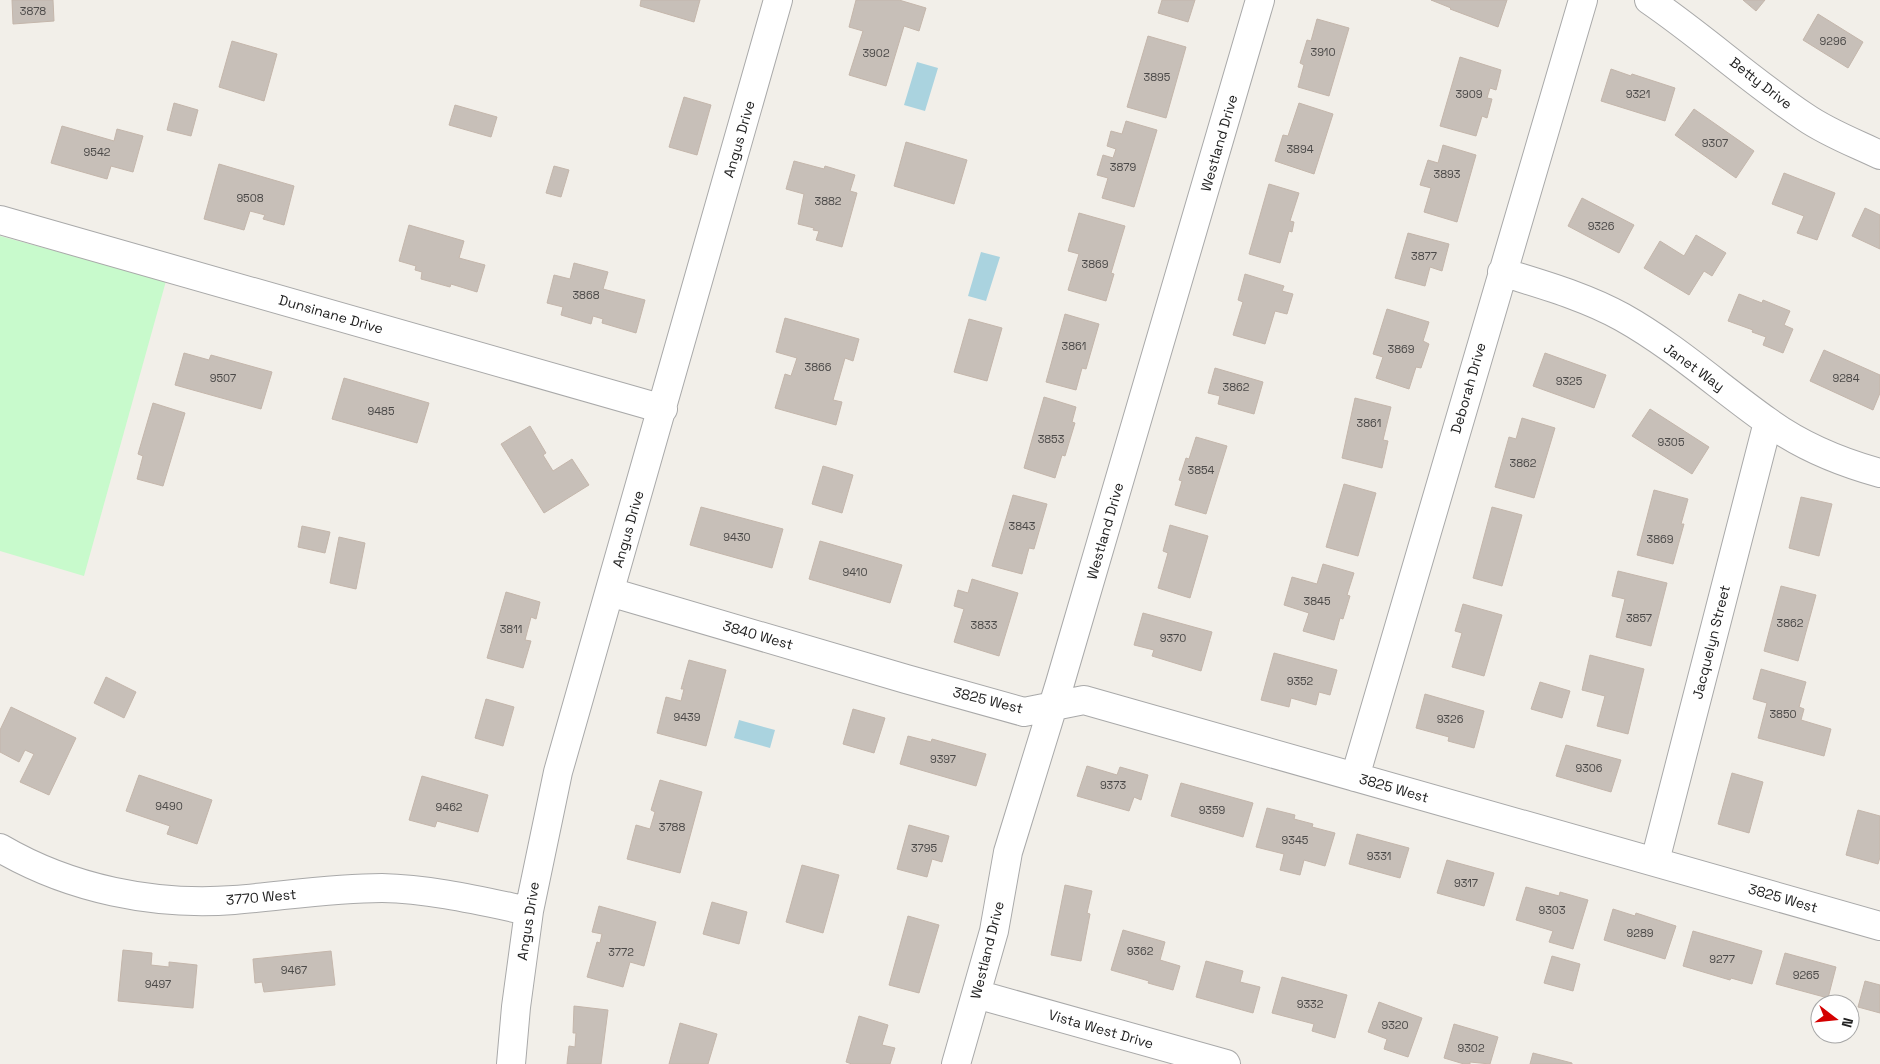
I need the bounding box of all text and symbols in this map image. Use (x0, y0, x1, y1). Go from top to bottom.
house number: 3878 (20, 4, 46, 18)
house number: 9296 (1820, 34, 1847, 48)
house number: 3910 (1310, 45, 1336, 59)
house number: 3902 (862, 46, 890, 60)
street label: Betty Drive (1726, 53, 1796, 113)
house number: 3895 (1144, 70, 1171, 84)
house number: 3909 (1455, 87, 1483, 101)
house number: 9321 (1626, 87, 1650, 101)
street label: Westland Drive (1197, 92, 1241, 194)
street label: Angus Drive (719, 98, 759, 180)
house number: 9307 (1702, 136, 1728, 150)
house number: 3894 (1286, 142, 1314, 156)
house number: 9542 (84, 145, 111, 159)
house number: 3879 (1110, 160, 1136, 174)
house number: 3893 (1434, 167, 1461, 181)
house number: 9508 (236, 191, 264, 205)
house number: 3882 (815, 194, 842, 208)
house number: 9326 (1588, 219, 1615, 233)
house number: 3877 (1411, 249, 1437, 263)
house number: 3869 (1082, 257, 1109, 271)
house number: 3868 (572, 288, 600, 302)
street label: Dunsinane Drive (277, 290, 385, 338)
house number: 3861 (1062, 339, 1086, 353)
street label: Janet Way (1660, 339, 1728, 395)
street label: Deborah Drive (1446, 340, 1490, 436)
house number: 3869 (1388, 342, 1415, 356)
house number: 3866 (805, 360, 832, 374)
house number: 9507 (210, 371, 236, 385)
house number: 9284 (1832, 371, 1860, 385)
house number: 9325 (1556, 374, 1583, 388)
house number: 3862 (1223, 380, 1250, 394)
house number: 9485 (367, 404, 395, 418)
house number: 3861 (1357, 416, 1381, 430)
house number: 3853 (1038, 432, 1065, 446)
house number: 9305 (1657, 435, 1685, 449)
house number: 3862 (1510, 456, 1537, 470)
house number: 3854 (1188, 463, 1215, 477)
street label: Westland Drive (1083, 480, 1127, 582)
street label: Angus Drive (608, 488, 648, 570)
house number: 3843 (1008, 519, 1036, 533)
house number: 9430 (723, 530, 751, 544)
house number: 3869 (1647, 532, 1674, 546)
house number: 9410 (843, 565, 868, 579)
street label: Jacquelyn Street (1688, 583, 1734, 701)
house number: 3845 (1304, 594, 1331, 608)
house number: 3857 (1626, 611, 1652, 625)
street label: 3840 West (721, 616, 795, 654)
house number: 3862 (1777, 616, 1804, 630)
house number: 3833 (971, 618, 998, 632)
house number: 3811 (500, 622, 522, 636)
house number: 9370 (1160, 631, 1186, 645)
house number: 9352 (1287, 674, 1314, 688)
street label: 3825 West (951, 683, 1025, 717)
house number: 3850 (1769, 707, 1797, 721)
house number: 9439 (674, 710, 701, 724)
house number: 9326 (1437, 712, 1464, 726)
house number: 9397 (930, 752, 956, 766)
house number: 9306 (1575, 761, 1603, 775)
street label: 3825 West (1357, 769, 1431, 807)
house number: 9373 (1100, 778, 1126, 792)
house number: 9490 (155, 799, 183, 813)
house number: 9462 (436, 800, 463, 814)
house number: 9359 (1199, 803, 1226, 817)
house number: 3788 (659, 820, 685, 834)
house number: 9345 (1282, 833, 1309, 847)
house number: 3795 (911, 841, 937, 855)
house number: 9331 (1367, 849, 1391, 863)
house number: 9317 (1454, 876, 1478, 890)
street label: 3825 West (1746, 879, 1820, 917)
street label: Angus Drive (513, 880, 543, 962)
street label: 3770 West (225, 885, 297, 909)
street label: Westland Drive (966, 899, 1008, 1001)
house number: 9303 (1538, 903, 1566, 917)
house number: 9289 (1627, 926, 1654, 940)
house number: 9362 (1127, 944, 1154, 958)
house number: 3772 (608, 945, 634, 959)
house number: 9277 (1709, 952, 1735, 966)
house number: 9467 (281, 963, 307, 977)
house number: 9265 (1793, 968, 1820, 982)
house number: 9497 (145, 977, 171, 991)
north arrow (1810, 994, 1860, 1044)
house number: 9332 (1297, 997, 1324, 1011)
street label: Vista West Drive (1046, 1005, 1156, 1053)
text: N (1838, 1016, 1857, 1030)
house number: 9320 (1381, 1018, 1409, 1032)
house number: 9302 (1457, 1041, 1485, 1055)

